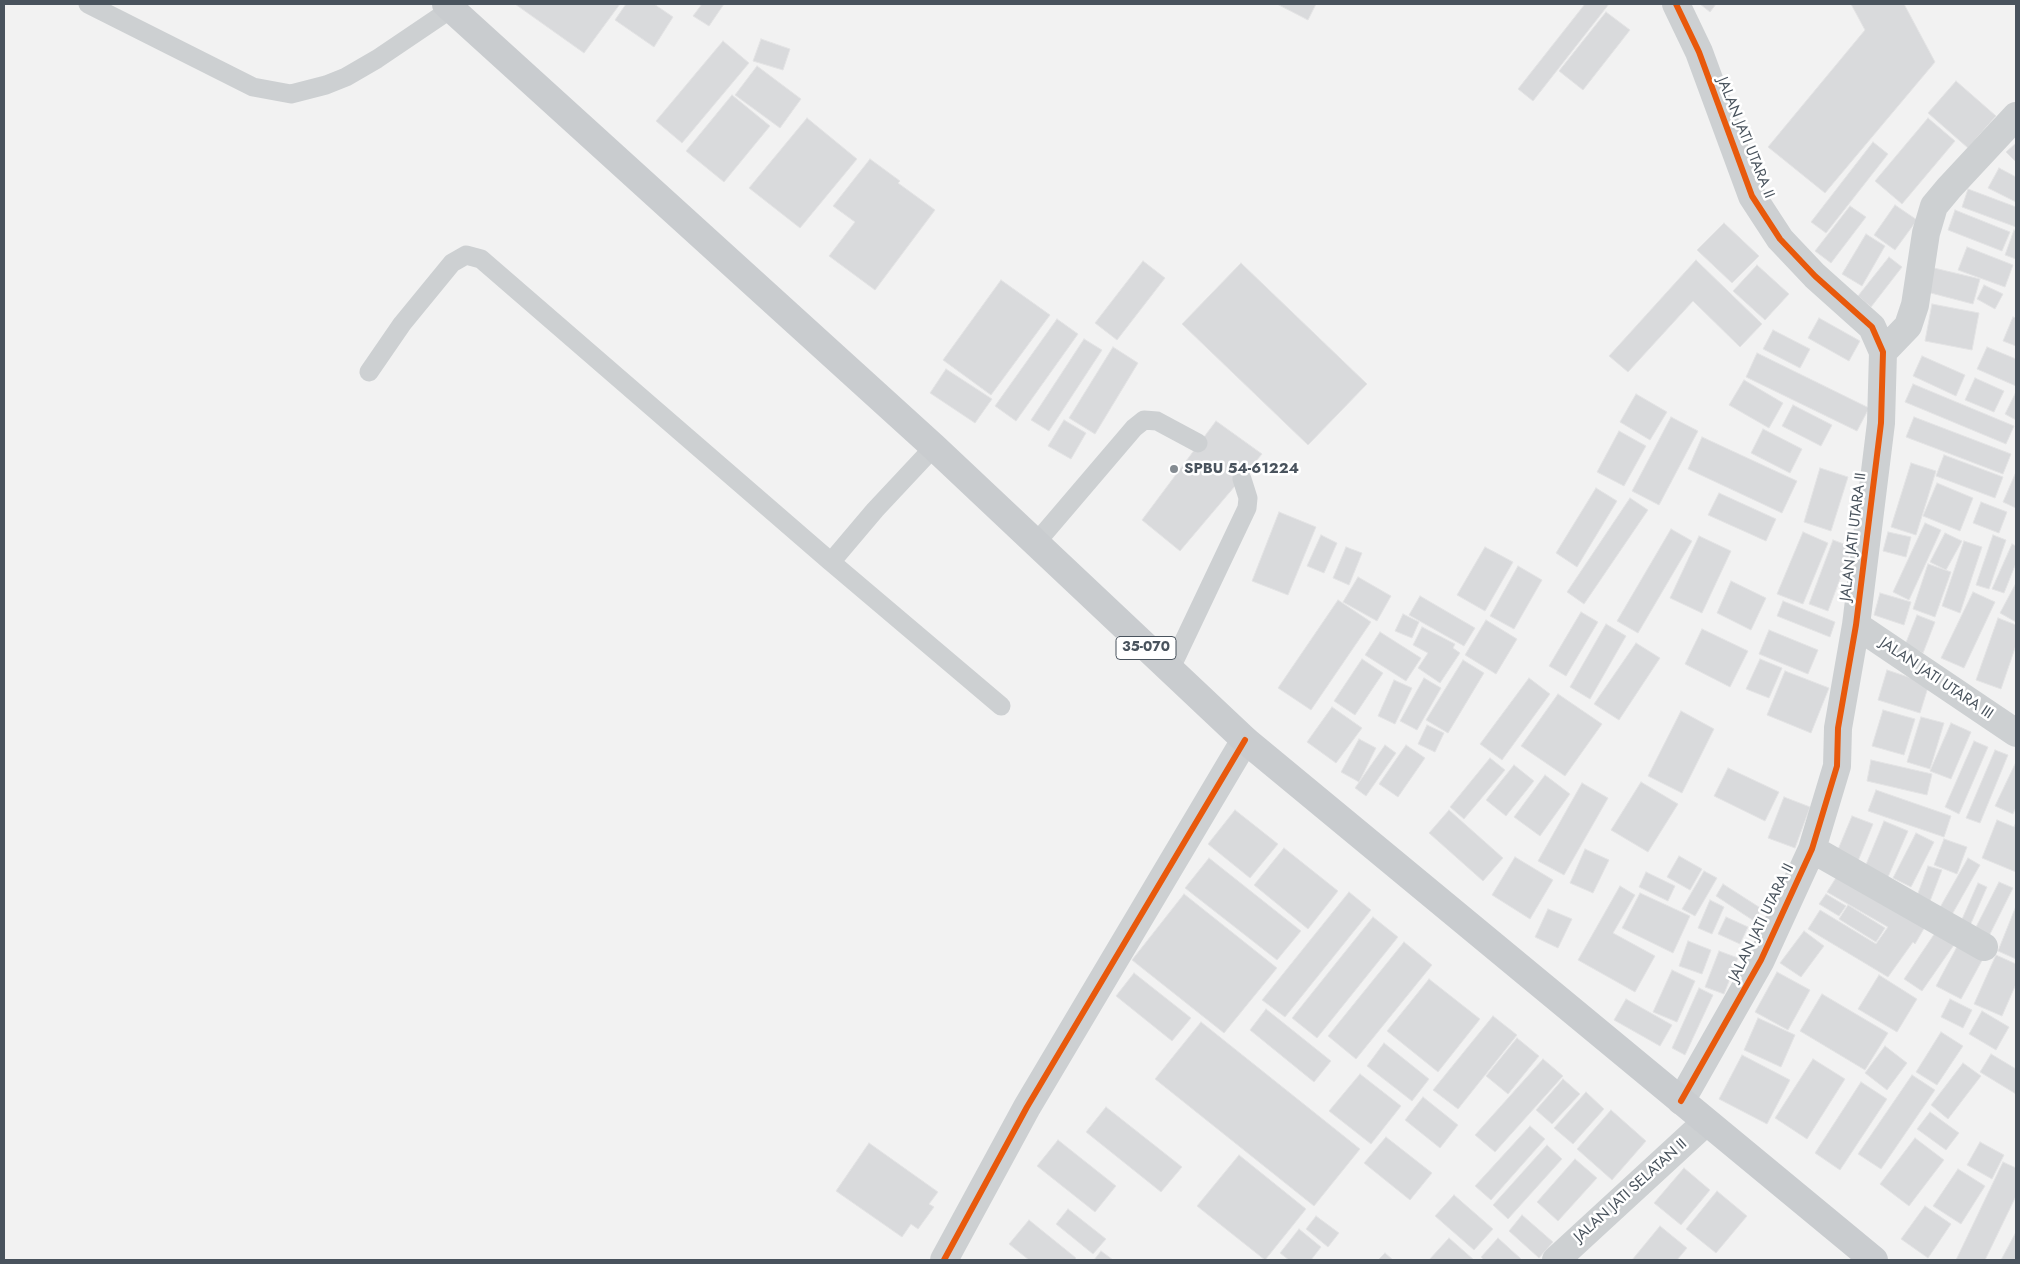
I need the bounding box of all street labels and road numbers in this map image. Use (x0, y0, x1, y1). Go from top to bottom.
street label: JALAN JATI UTARA II (1712, 75, 1778, 201)
street label: JALAN JATI UTARA II (1837, 472, 1871, 602)
street label: JALAN JATI UTARA III (1876, 634, 1996, 724)
road number: 35-070 (1116, 636, 1176, 660)
street label: JALAN JATI UTARA II (1726, 861, 1798, 985)
street label: JALAN JATI SELATAN II (1571, 1136, 1691, 1246)

